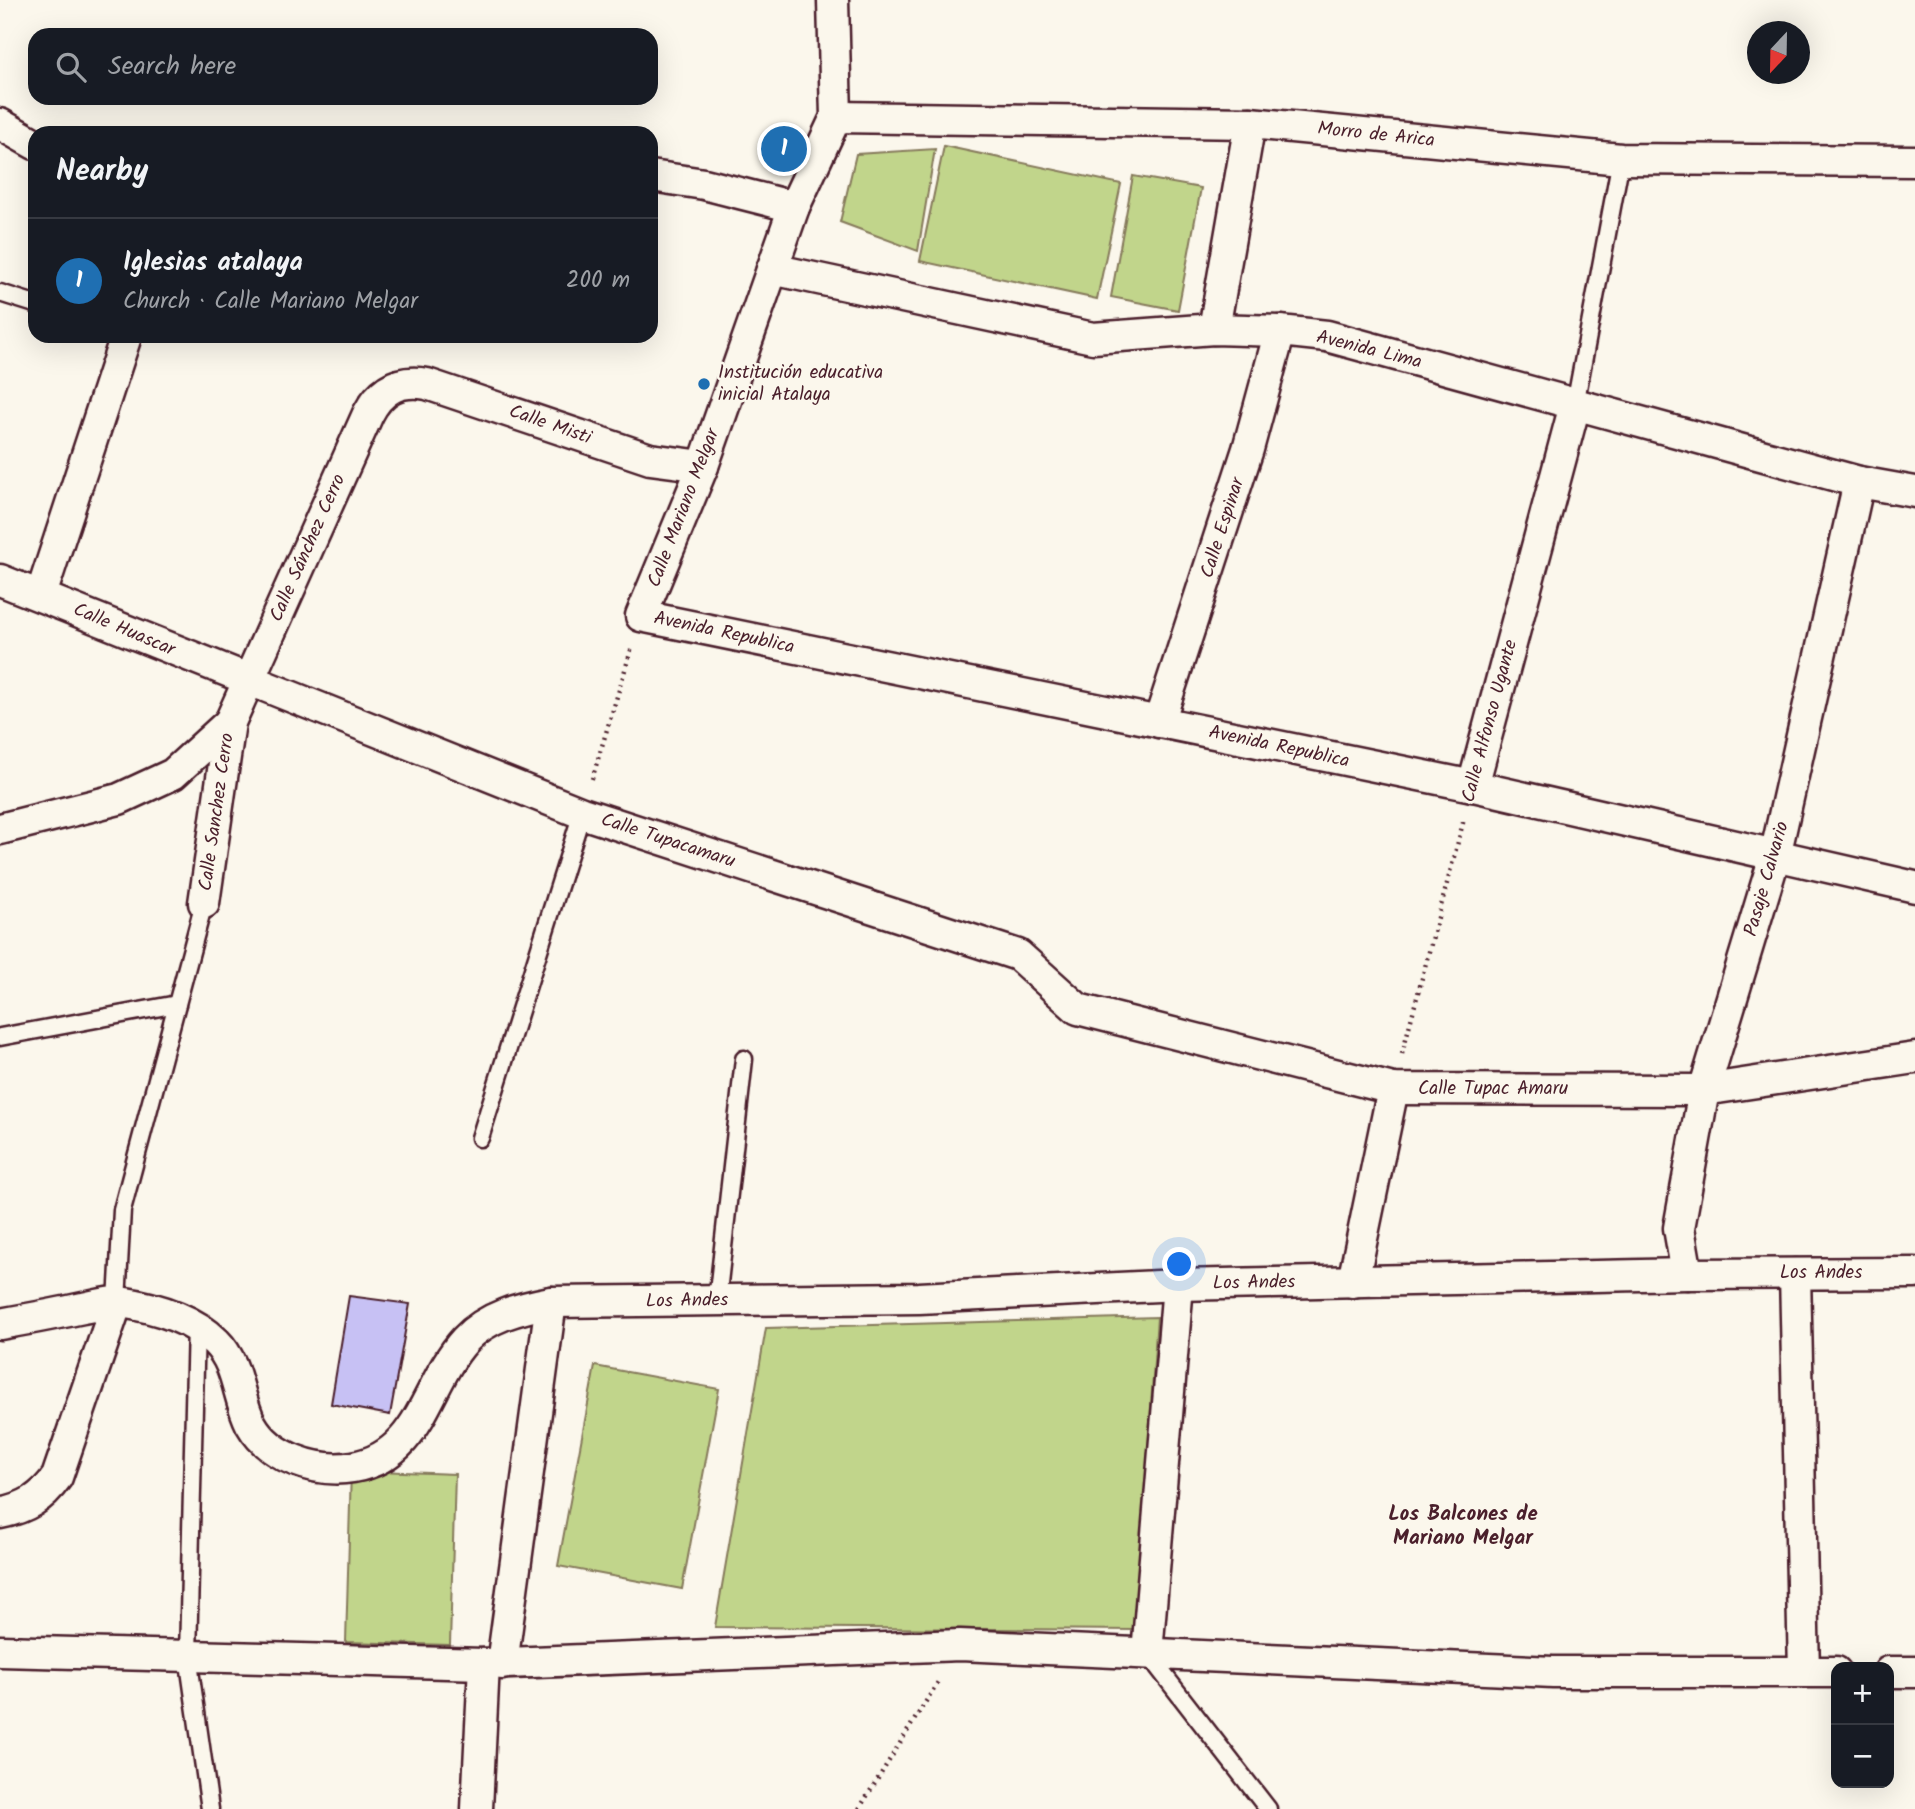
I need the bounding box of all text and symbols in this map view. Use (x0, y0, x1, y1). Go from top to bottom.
north arrow (1747, 21, 1810, 84)
search box (28, 28, 658, 105)
text: Search here (108, 46, 236, 88)
icon: search (52, 48, 90, 86)
street label: Morro de Arica (1316, 114, 1436, 156)
pin: 1 (761, 123, 807, 175)
text: Nearby (56, 148, 148, 196)
text: Iglesias atalaya (123, 242, 303, 284)
text: 1 (76, 263, 82, 299)
text: 200 m (566, 263, 630, 299)
text: Church · Calle Mariano Melgar (123, 284, 418, 320)
street label: Avenida Lima (1313, 322, 1425, 378)
place label: Institución educativa inicial Atalaya (718, 358, 883, 410)
marker: Institución educativa inicial Atalaya (696, 376, 712, 392)
street label: Calle Misti (505, 397, 597, 454)
street label: Calle Mariano Melgar (640, 423, 729, 592)
street label: Calle Sánchez Cerro (262, 469, 354, 627)
street label: Calle Espinar (1193, 472, 1254, 582)
street label: Calle Huascar (68, 595, 181, 666)
street label: Avenida Republica (651, 603, 797, 663)
street label: Calle Alfonso Ugante (1454, 636, 1526, 806)
street label: Avenida Republica (1206, 717, 1352, 777)
street label: Calle Sanchez Cerro (191, 731, 243, 893)
street label: Calle Tupacamaru (597, 805, 739, 877)
street label: Pasaje Calvario (1736, 818, 1798, 940)
street label: Calle Tupac Amaru (1418, 1074, 1568, 1104)
your location (1162, 1247, 1196, 1281)
street label: Los Andes (1780, 1258, 1862, 1288)
street label: Los Andes (1212, 1267, 1296, 1299)
street label: Los Andes (645, 1285, 729, 1317)
district label: Los Balcones de Mariano Melgar (1388, 1498, 1538, 1555)
map controls (1831, 1662, 1894, 1788)
button: + (1831, 1662, 1894, 1725)
button: − (1831, 1725, 1894, 1788)

